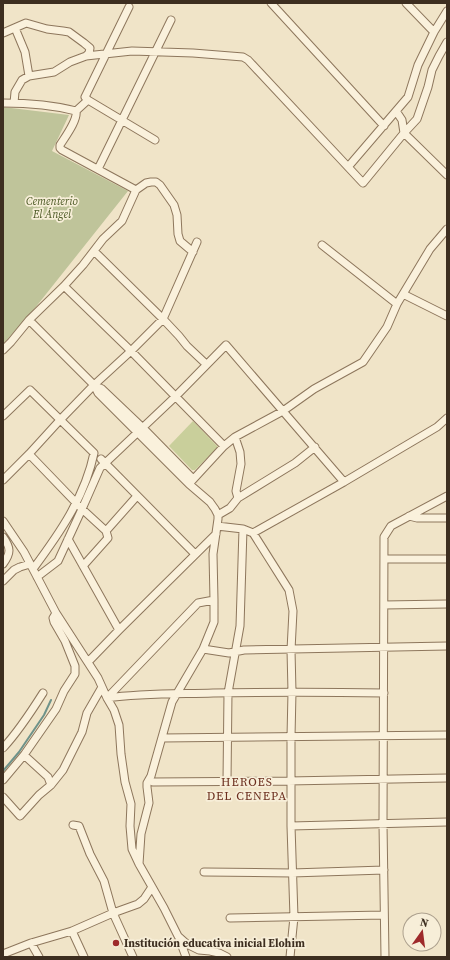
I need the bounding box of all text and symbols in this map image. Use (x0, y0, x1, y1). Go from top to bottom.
park label: Cementerio El Ángel (26, 194, 79, 222)
district label: HEROES DEL CENEPA (207, 774, 287, 804)
north arrow (402, 912, 442, 952)
text: N (419, 915, 430, 931)
place label: Institución educativa inicial Elohim (124, 936, 305, 951)
marker: Institución educativa inicial Elohim (111, 938, 121, 948)

